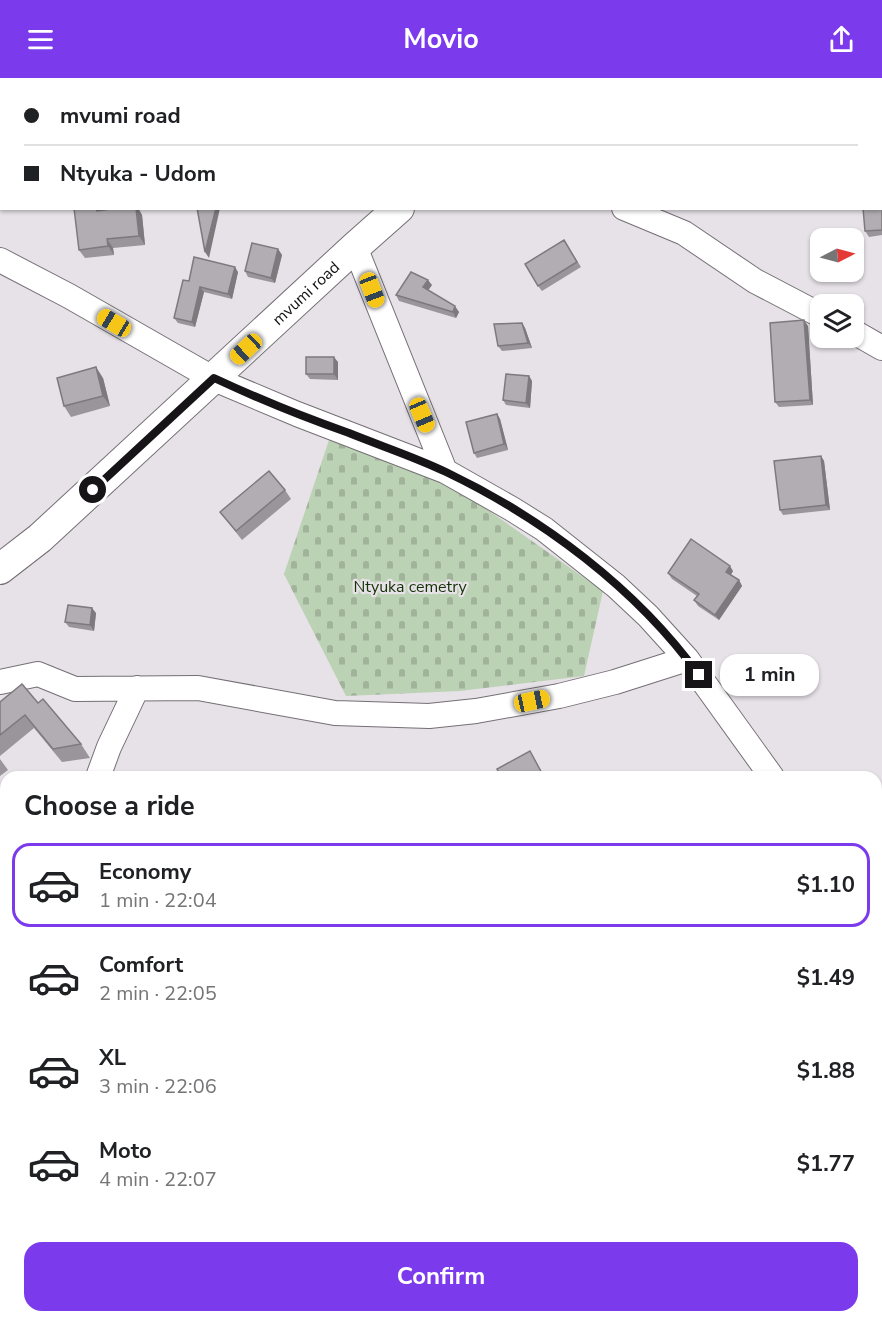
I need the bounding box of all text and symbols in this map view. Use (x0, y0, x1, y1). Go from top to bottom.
text: Movio (403, 21, 479, 58)
icon: menu (24, 23, 57, 56)
icon: share (825, 23, 858, 56)
text: mvumi road (60, 101, 181, 131)
text: Ntyuka - Udom (60, 159, 216, 189)
north arrow (810, 228, 864, 282)
map controls (810, 228, 864, 348)
street label: mvumi road (268, 257, 345, 330)
car (357, 270, 387, 310)
button: layers (810, 294, 864, 348)
car (94, 306, 134, 340)
car (227, 330, 265, 368)
car (407, 395, 437, 435)
route start (79, 476, 106, 503)
park label: Ntyuka cemetry (353, 576, 467, 598)
callout: 1 min (720, 654, 819, 696)
route end (685, 661, 712, 688)
text: 1 min (744, 661, 795, 688)
car (513, 688, 551, 714)
text: Choose a ride (24, 788, 195, 825)
text: Economy (99, 857, 191, 887)
icon: car (27, 858, 81, 912)
text: $1.10 (797, 870, 855, 900)
text: 1 min · 22:04 (99, 887, 217, 914)
text: Comfort (99, 950, 183, 980)
icon: car (27, 951, 81, 1005)
text: $1.49 (797, 963, 855, 993)
text: 2 min · 22:05 (99, 980, 217, 1007)
text: XL (99, 1043, 126, 1073)
icon: car (27, 1044, 81, 1098)
text: $1.88 (797, 1056, 855, 1086)
text: 3 min · 22:06 (99, 1073, 217, 1100)
text: Moto (99, 1136, 152, 1166)
icon: car (27, 1137, 81, 1191)
text: $1.77 (797, 1149, 855, 1179)
text: 4 min · 22:07 (99, 1166, 217, 1193)
button: Confirm (24, 1242, 858, 1311)

